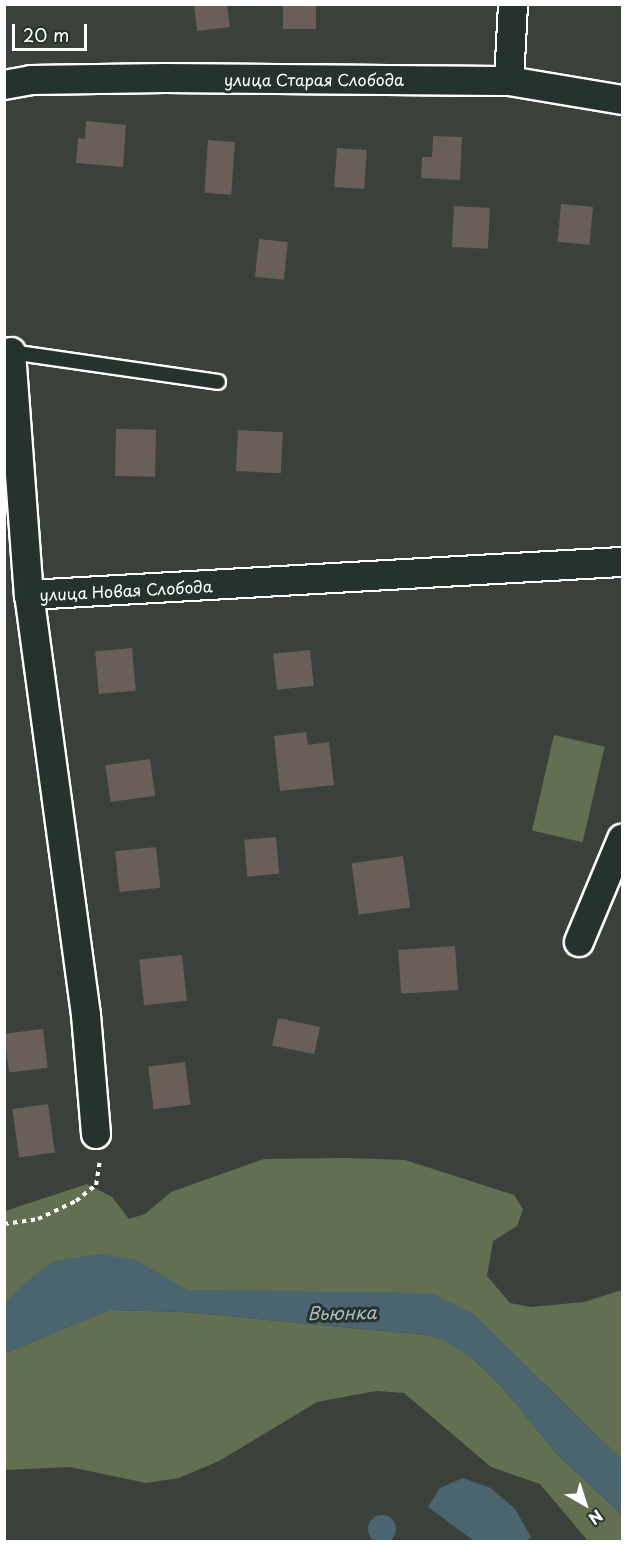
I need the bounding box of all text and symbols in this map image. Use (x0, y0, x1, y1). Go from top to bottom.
scale bar (15, 12, 90, 50)
text: 20 m (23, 21, 69, 48)
street label: улица Старая Слобода (223, 69, 405, 89)
street label: улица Новая Слобода (38, 576, 214, 604)
water label: Вьюнка (307, 1302, 377, 1324)
north arrow (555, 1474, 615, 1534)
text: N (584, 1505, 609, 1531)

